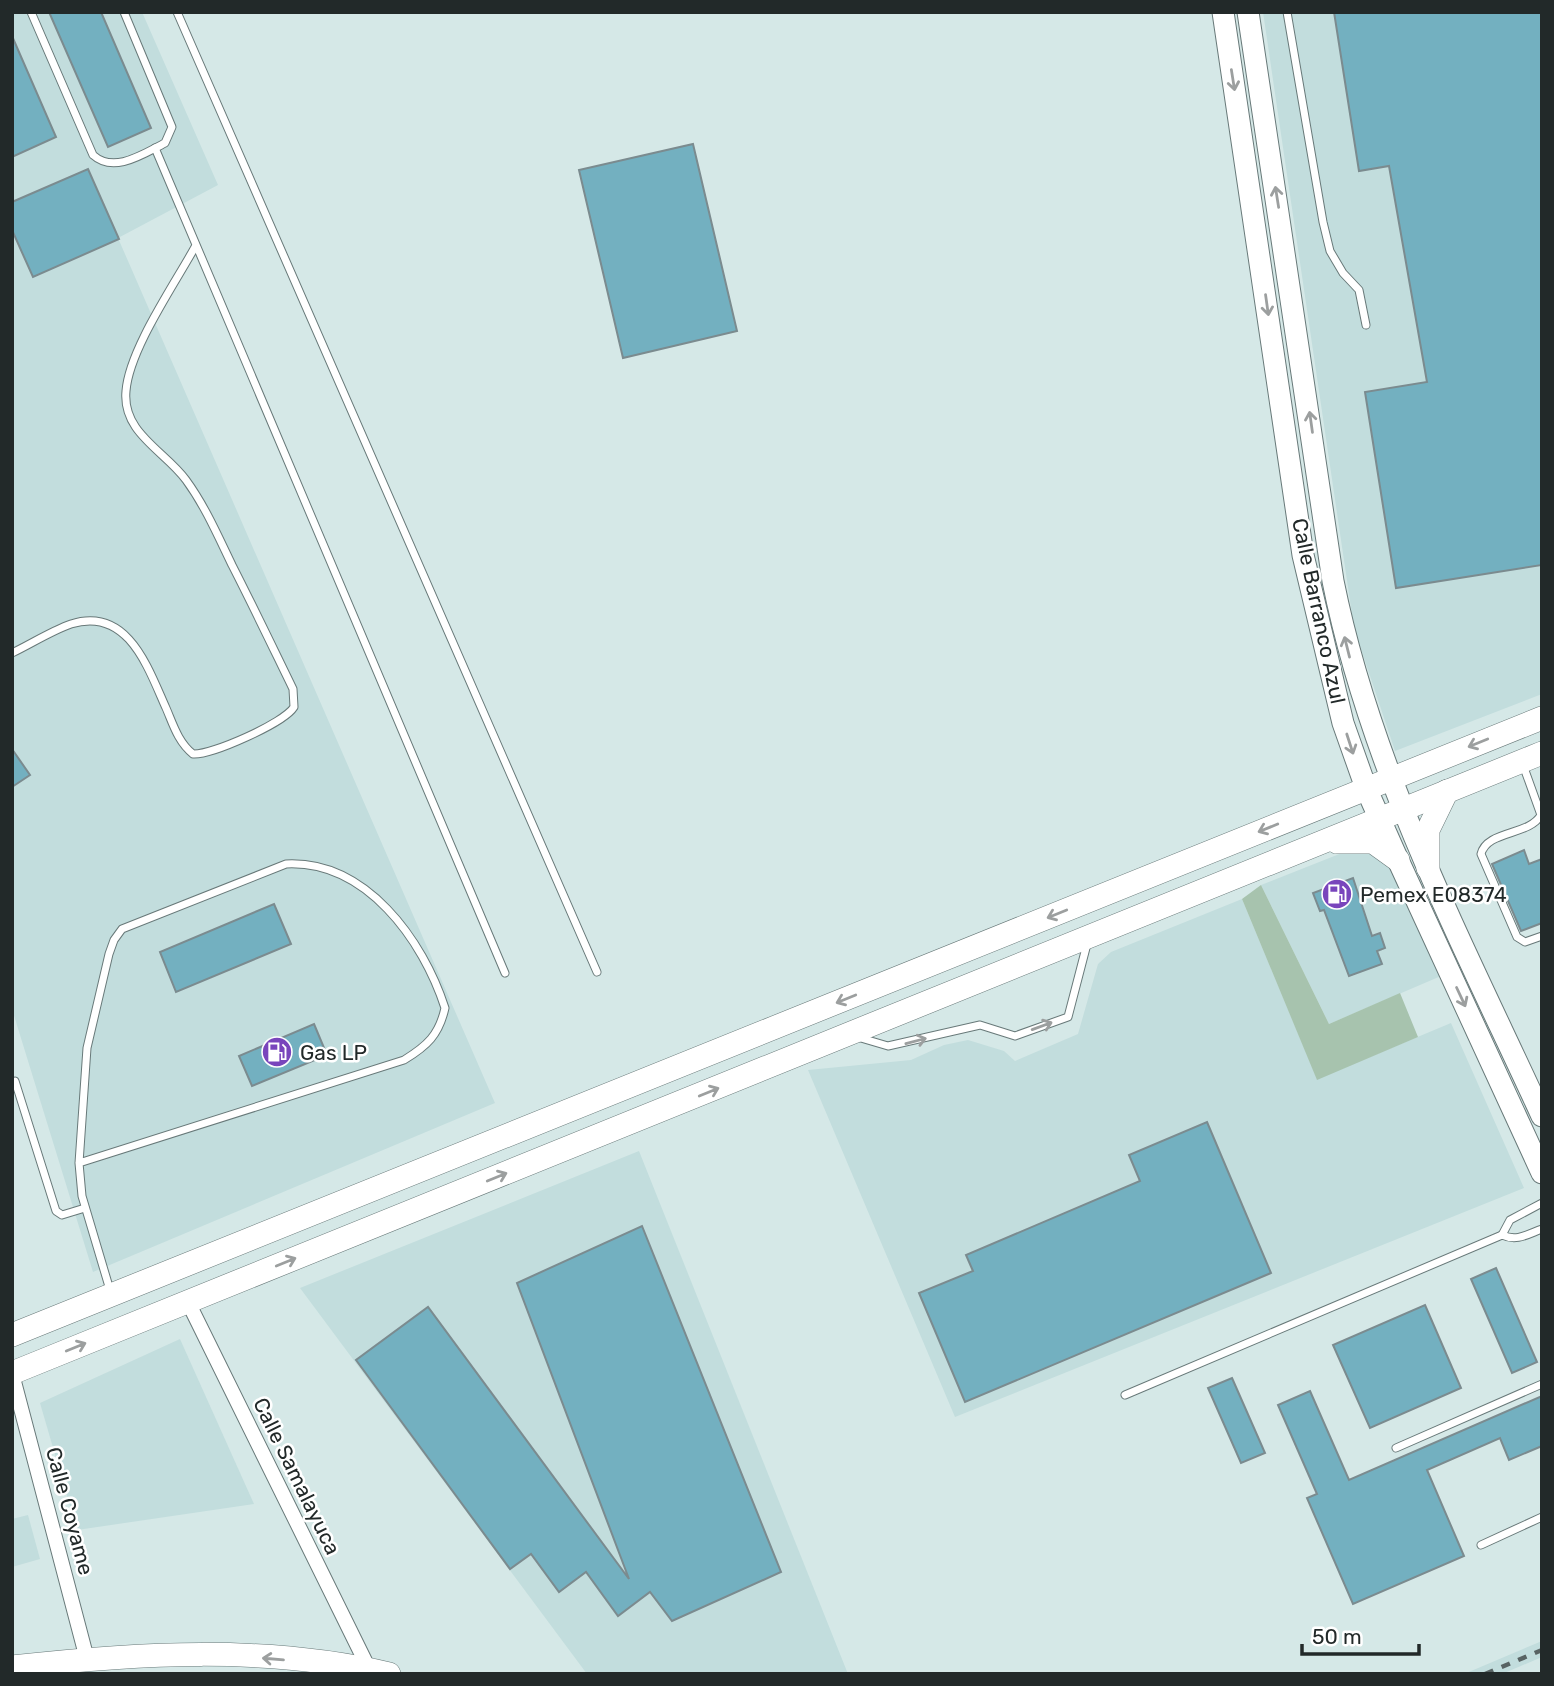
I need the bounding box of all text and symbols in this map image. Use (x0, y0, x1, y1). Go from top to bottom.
one-way arrow (1227, 68, 1240, 91)
one-way arrow (1270, 186, 1283, 209)
one-way arrow (1260, 293, 1273, 316)
one-way arrow (1304, 411, 1317, 434)
street label: Calle Barranco Azul (1287, 516, 1351, 706)
one-way arrow (1340, 636, 1353, 658)
one-way arrow (1345, 733, 1357, 755)
one-way arrow (1468, 737, 1490, 750)
one-way arrow (1257, 823, 1279, 836)
fuel station icon: Pemex E08374 (1320, 877, 1354, 911)
place label: Pemex E08374 (1360, 882, 1507, 907)
one-way arrow (1046, 908, 1068, 921)
one-way arrow (1455, 986, 1468, 1008)
one-way arrow (835, 994, 857, 1007)
one-way arrow (1030, 1019, 1052, 1032)
one-way arrow (905, 1033, 927, 1046)
fuel station icon: Gas LP (260, 1035, 294, 1069)
place label: Gas LP (300, 1040, 367, 1065)
one-way arrow (697, 1085, 719, 1098)
one-way arrow (486, 1169, 508, 1182)
one-way arrow (275, 1254, 297, 1267)
one-way arrow (64, 1340, 86, 1353)
street label: Calle Samalayuca (248, 1393, 346, 1559)
street label: Calle Coyame (41, 1444, 99, 1578)
scale bar (1302, 1612, 1419, 1656)
text: 50 m (1312, 1624, 1362, 1649)
one-way arrow (262, 1652, 285, 1665)

